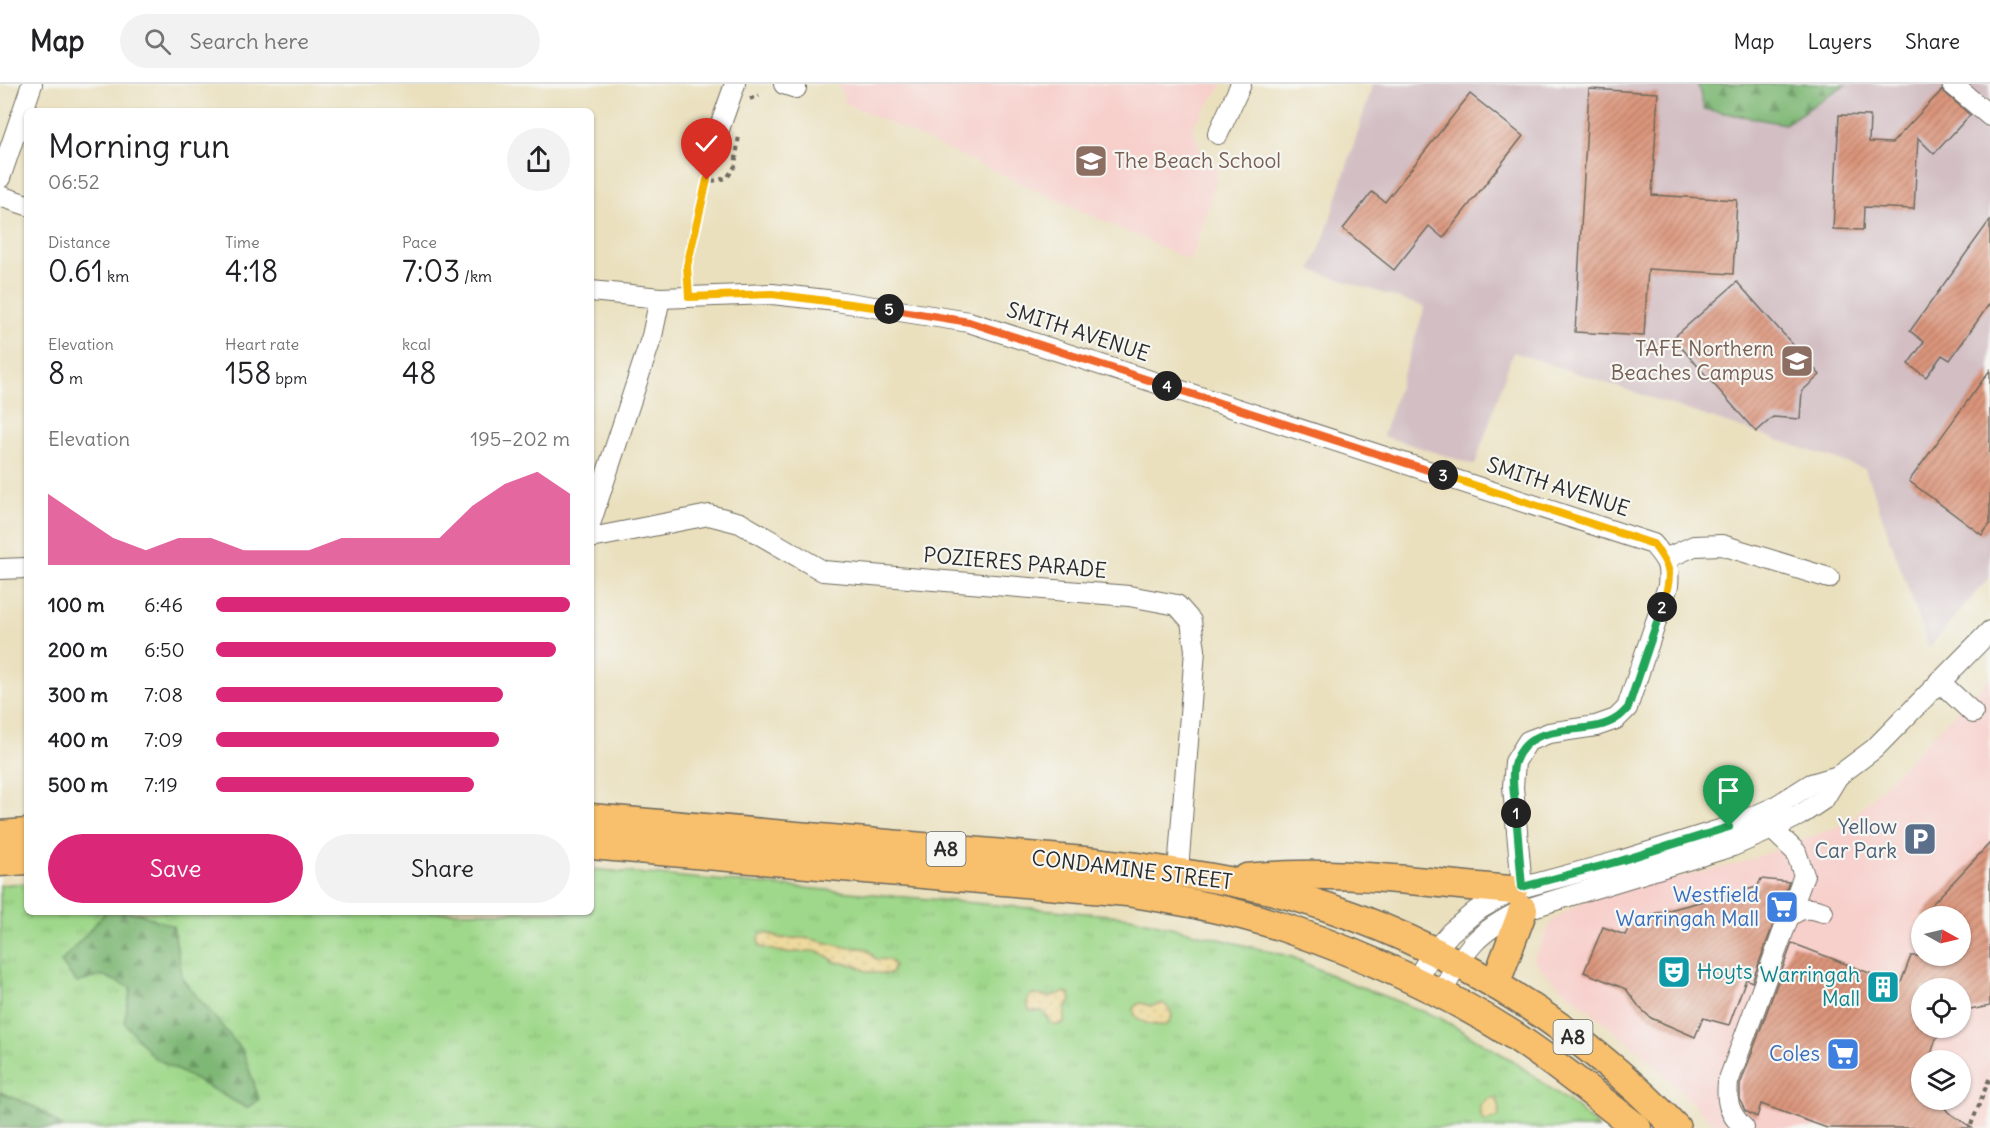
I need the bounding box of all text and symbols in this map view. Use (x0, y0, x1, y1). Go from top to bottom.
search box (120, 14, 540, 68)
text: Map (30, 23, 84, 59)
icon: search (141, 25, 174, 58)
text: Search here (189, 27, 309, 55)
text: Map (1734, 28, 1774, 55)
text: Layers (1807, 28, 1872, 55)
text: Share (1905, 28, 1960, 55)
pin (681, 118, 732, 180)
text: Morning run (48, 125, 230, 167)
icon: check (690, 127, 723, 160)
button: share (507, 128, 570, 191)
school or university icon: The Beach School (1073, 143, 1109, 179)
place label: The Beach School (1114, 147, 1281, 174)
text: 06:52 (48, 169, 100, 194)
text: Distance (48, 232, 110, 252)
text: Time (225, 232, 260, 252)
text: Pace (402, 232, 437, 252)
text: 0.61 (48, 252, 103, 290)
text: 4:18 (225, 252, 278, 290)
text: 7:03 (402, 252, 460, 290)
text: km (103, 266, 129, 286)
text: /km (460, 266, 492, 286)
pin: 5 (874, 294, 904, 324)
street label: SMITH AVENUE (1003, 296, 1153, 367)
text: 5 (884, 299, 894, 319)
text: Elevation (48, 334, 114, 354)
text: Heart rate (225, 334, 299, 354)
text: kcal (402, 334, 431, 354)
place label: TAFE Northern Beaches Campus (1611, 335, 1774, 386)
school or university icon: TAFE Northern Beaches Campus (1779, 343, 1815, 379)
text: 8 (48, 354, 65, 392)
text: 158 (225, 354, 271, 392)
text: 48 (402, 354, 437, 392)
text: m (65, 368, 83, 388)
text: bpm (271, 368, 307, 388)
pin: 4 (1152, 371, 1182, 401)
text: 4 (1162, 376, 1172, 396)
text: Elevation (48, 426, 130, 451)
text: 195–202 m (470, 426, 570, 451)
street label: SMITH AVENUE (1483, 451, 1633, 522)
pin: 3 (1428, 460, 1458, 490)
text: 3 (1438, 465, 1448, 485)
street label: POZIERES PARADE (922, 541, 1108, 584)
text: 100 m (48, 592, 105, 617)
text: 6:46 (144, 592, 183, 617)
pin: 2 (1647, 592, 1677, 622)
text: 2 (1658, 597, 1666, 617)
text: 200 m (48, 637, 108, 662)
text: 6:50 (144, 637, 185, 662)
text: 300 m (48, 682, 108, 707)
text: 7:08 (144, 682, 183, 707)
text: 400 m (48, 727, 108, 752)
text: 7:09 (144, 727, 183, 752)
pin (1703, 765, 1754, 827)
text: 500 m (48, 772, 108, 797)
text: 7:19 (144, 772, 178, 797)
icon: arrive (1712, 774, 1745, 807)
pin: 1 (1501, 798, 1531, 828)
text: 1 (1513, 803, 1519, 823)
place label: Yellow Car Park (1814, 813, 1897, 864)
parking icon: Yellow Car Park (1902, 821, 1938, 857)
road number: A8 (926, 832, 966, 866)
button: Save (48, 834, 303, 903)
button: Share (315, 834, 570, 903)
street label: CONDAMINE STREET (1030, 844, 1234, 895)
place label: Westfield Warringah Mall (1616, 881, 1759, 932)
supermarket icon: Westfield Warringah Mall (1764, 889, 1800, 925)
north arrow (1911, 906, 1971, 966)
map controls (1911, 906, 1971, 1110)
theatre icon: Hoyts (1656, 954, 1692, 990)
place label: Hoyts (1697, 958, 1752, 985)
place label: Warringah Mall (1760, 961, 1860, 1012)
building icon: Warringah Mall (1865, 969, 1901, 1005)
button: locate (1911, 978, 1971, 1038)
road number: A8 (1554, 1020, 1592, 1054)
supermarket icon: Coles (1825, 1036, 1861, 1072)
place label: Coles (1769, 1040, 1820, 1067)
button: layers (1911, 1050, 1971, 1110)

